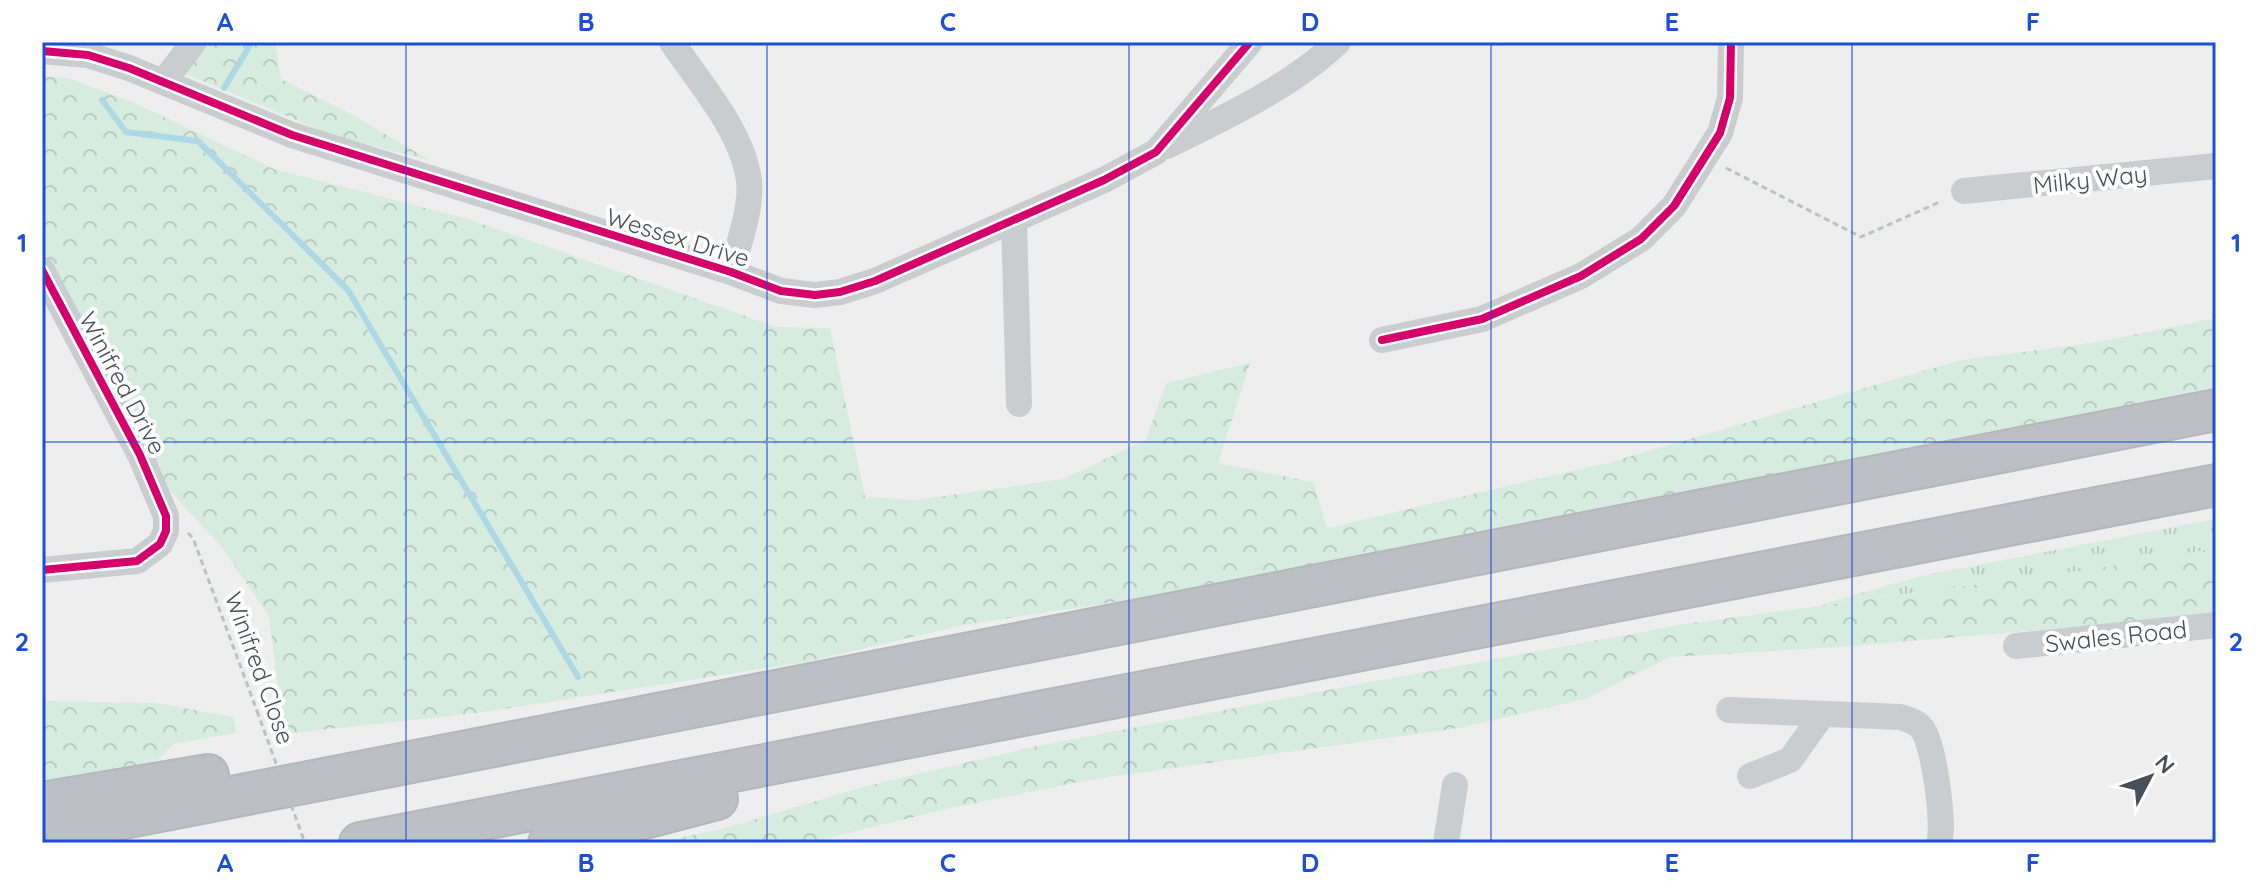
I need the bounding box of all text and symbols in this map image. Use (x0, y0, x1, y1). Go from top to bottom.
text: A (217, 5, 234, 38)
text: B (577, 5, 595, 38)
text: C (940, 5, 956, 38)
text: D (1301, 5, 1319, 38)
text: E (1665, 5, 1679, 38)
text: F (2026, 5, 2040, 38)
street label: Milky Way (2031, 158, 2149, 200)
street label: Wessex Drive (603, 201, 753, 273)
text: 1 (17, 226, 27, 259)
text: 1 (2231, 226, 2241, 259)
street label: Winifred Drive (73, 307, 173, 459)
street label: Winifred Close (219, 588, 301, 748)
street label: Swales Road (2044, 614, 2188, 658)
text: 2 (15, 625, 29, 658)
text: 2 (2229, 625, 2243, 658)
north arrow (2110, 737, 2190, 817)
text: N (2149, 749, 2181, 779)
text: A (217, 846, 234, 879)
text: B (577, 846, 595, 879)
text: C (940, 846, 956, 879)
text: D (1301, 846, 1319, 879)
text: E (1665, 846, 1679, 879)
text: F (2026, 846, 2040, 879)

